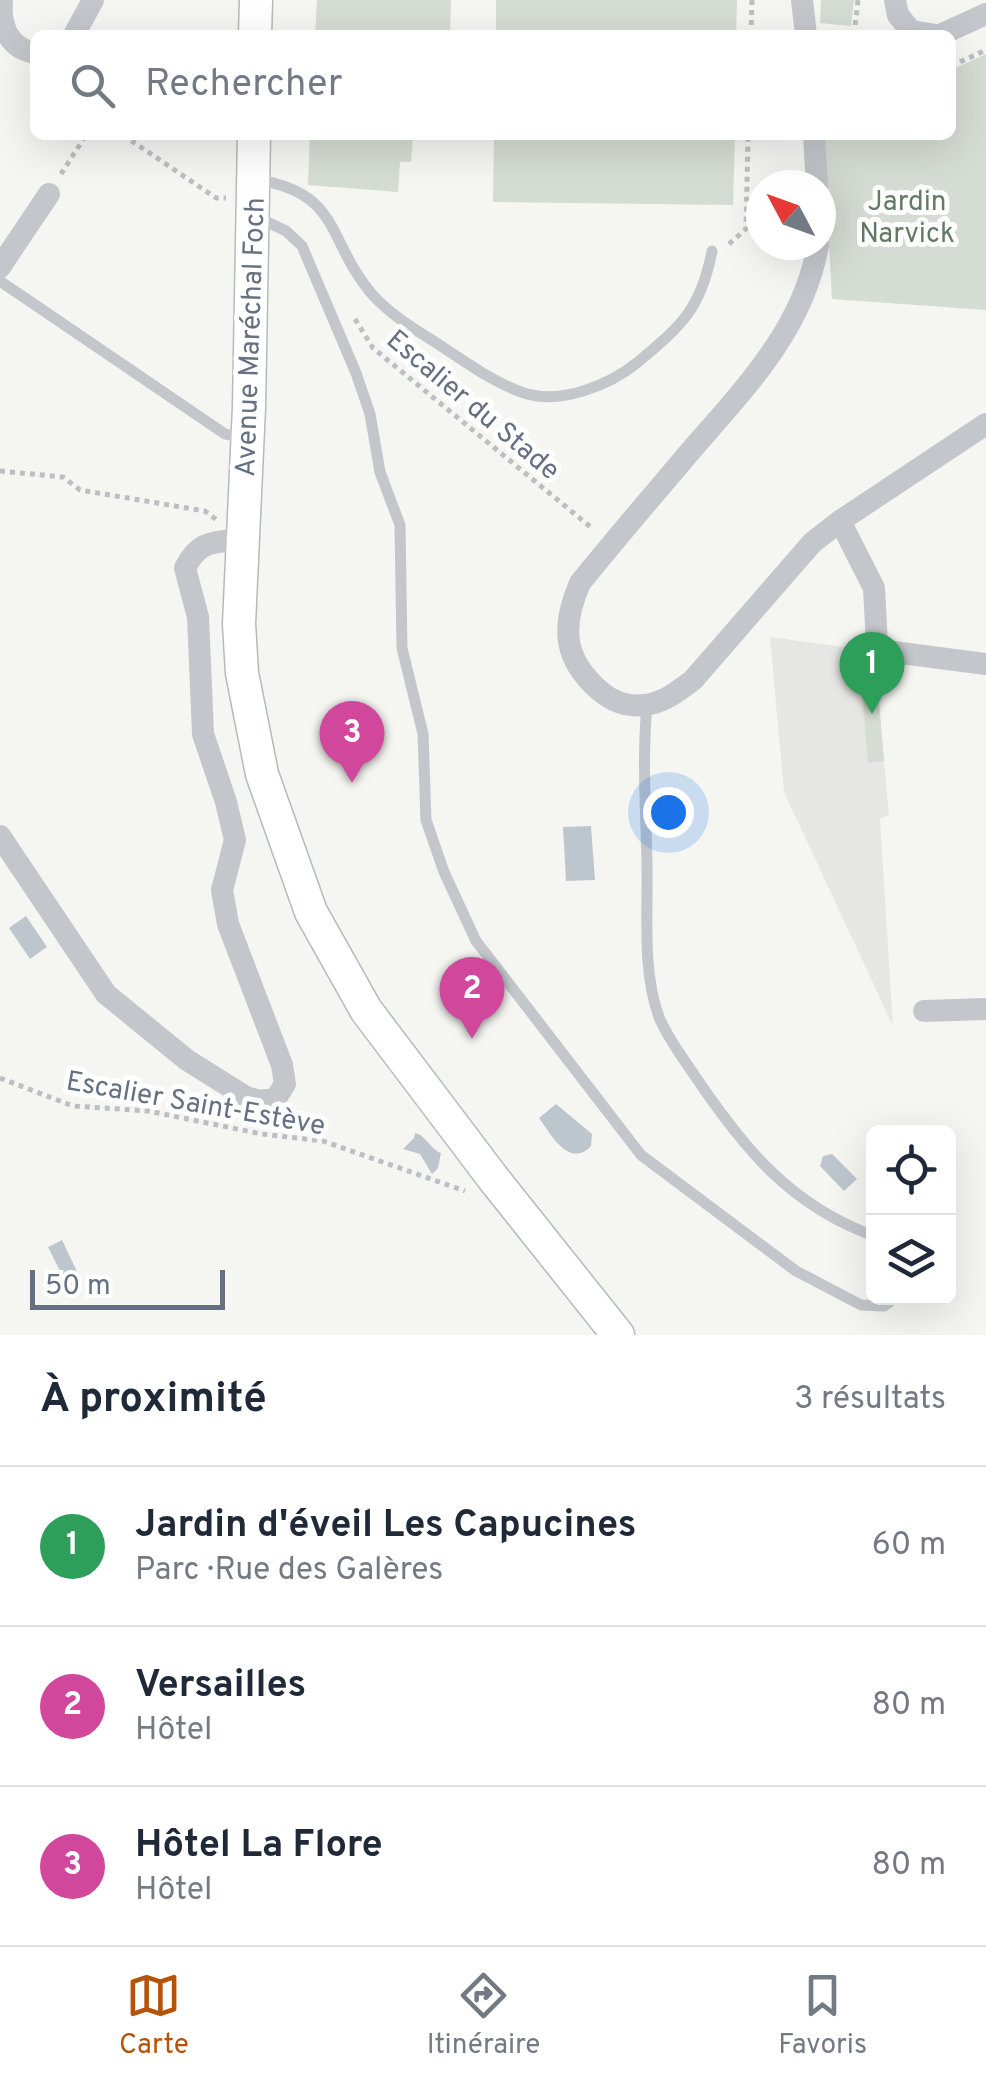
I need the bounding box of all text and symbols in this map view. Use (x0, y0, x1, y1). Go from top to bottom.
search box (30, 30, 956, 140)
icon: search (65, 58, 120, 113)
text: Rechercher (145, 61, 343, 110)
north arrow (746, 170, 836, 260)
park label: Jardin Narvick (859, 185, 955, 253)
street label: Avenue Maréchal Foch (229, 197, 275, 478)
street label: Escalier du Stade (378, 323, 566, 489)
pin: 1 (840, 632, 904, 714)
pin: 3 (320, 700, 384, 783)
your location (643, 787, 694, 838)
pin: 2 (440, 956, 504, 1039)
street label: Escalier Saint-Estève (63, 1064, 328, 1145)
map controls (866, 1125, 956, 1305)
button: locate (866, 1125, 956, 1215)
button: layers (866, 1215, 956, 1305)
scale bar (30, 1265, 225, 1310)
text: 50 m (45, 1269, 111, 1305)
text: À proximité (40, 1374, 267, 1427)
text: 3 résultats (794, 1380, 946, 1420)
text: Jardin d'éveil Les Capucines (135, 1502, 637, 1551)
text: 1 (66, 1526, 79, 1566)
text: 60 m (872, 1526, 946, 1566)
text: Parc · Rue des Galères (135, 1551, 443, 1591)
text: Versailles (135, 1662, 306, 1711)
text: 2 (63, 1686, 82, 1726)
text: 80 m (872, 1686, 946, 1726)
text: Hôtel (135, 1711, 212, 1751)
text: Hôtel La Flore (135, 1822, 383, 1871)
text: 3 (63, 1846, 82, 1886)
text: 80 m (872, 1846, 946, 1886)
text: Hôtel (135, 1871, 212, 1911)
tab: Carte (119, 1968, 189, 2064)
tab: Itinéraire (427, 1968, 540, 2064)
tab: Favoris (778, 1968, 867, 2064)

